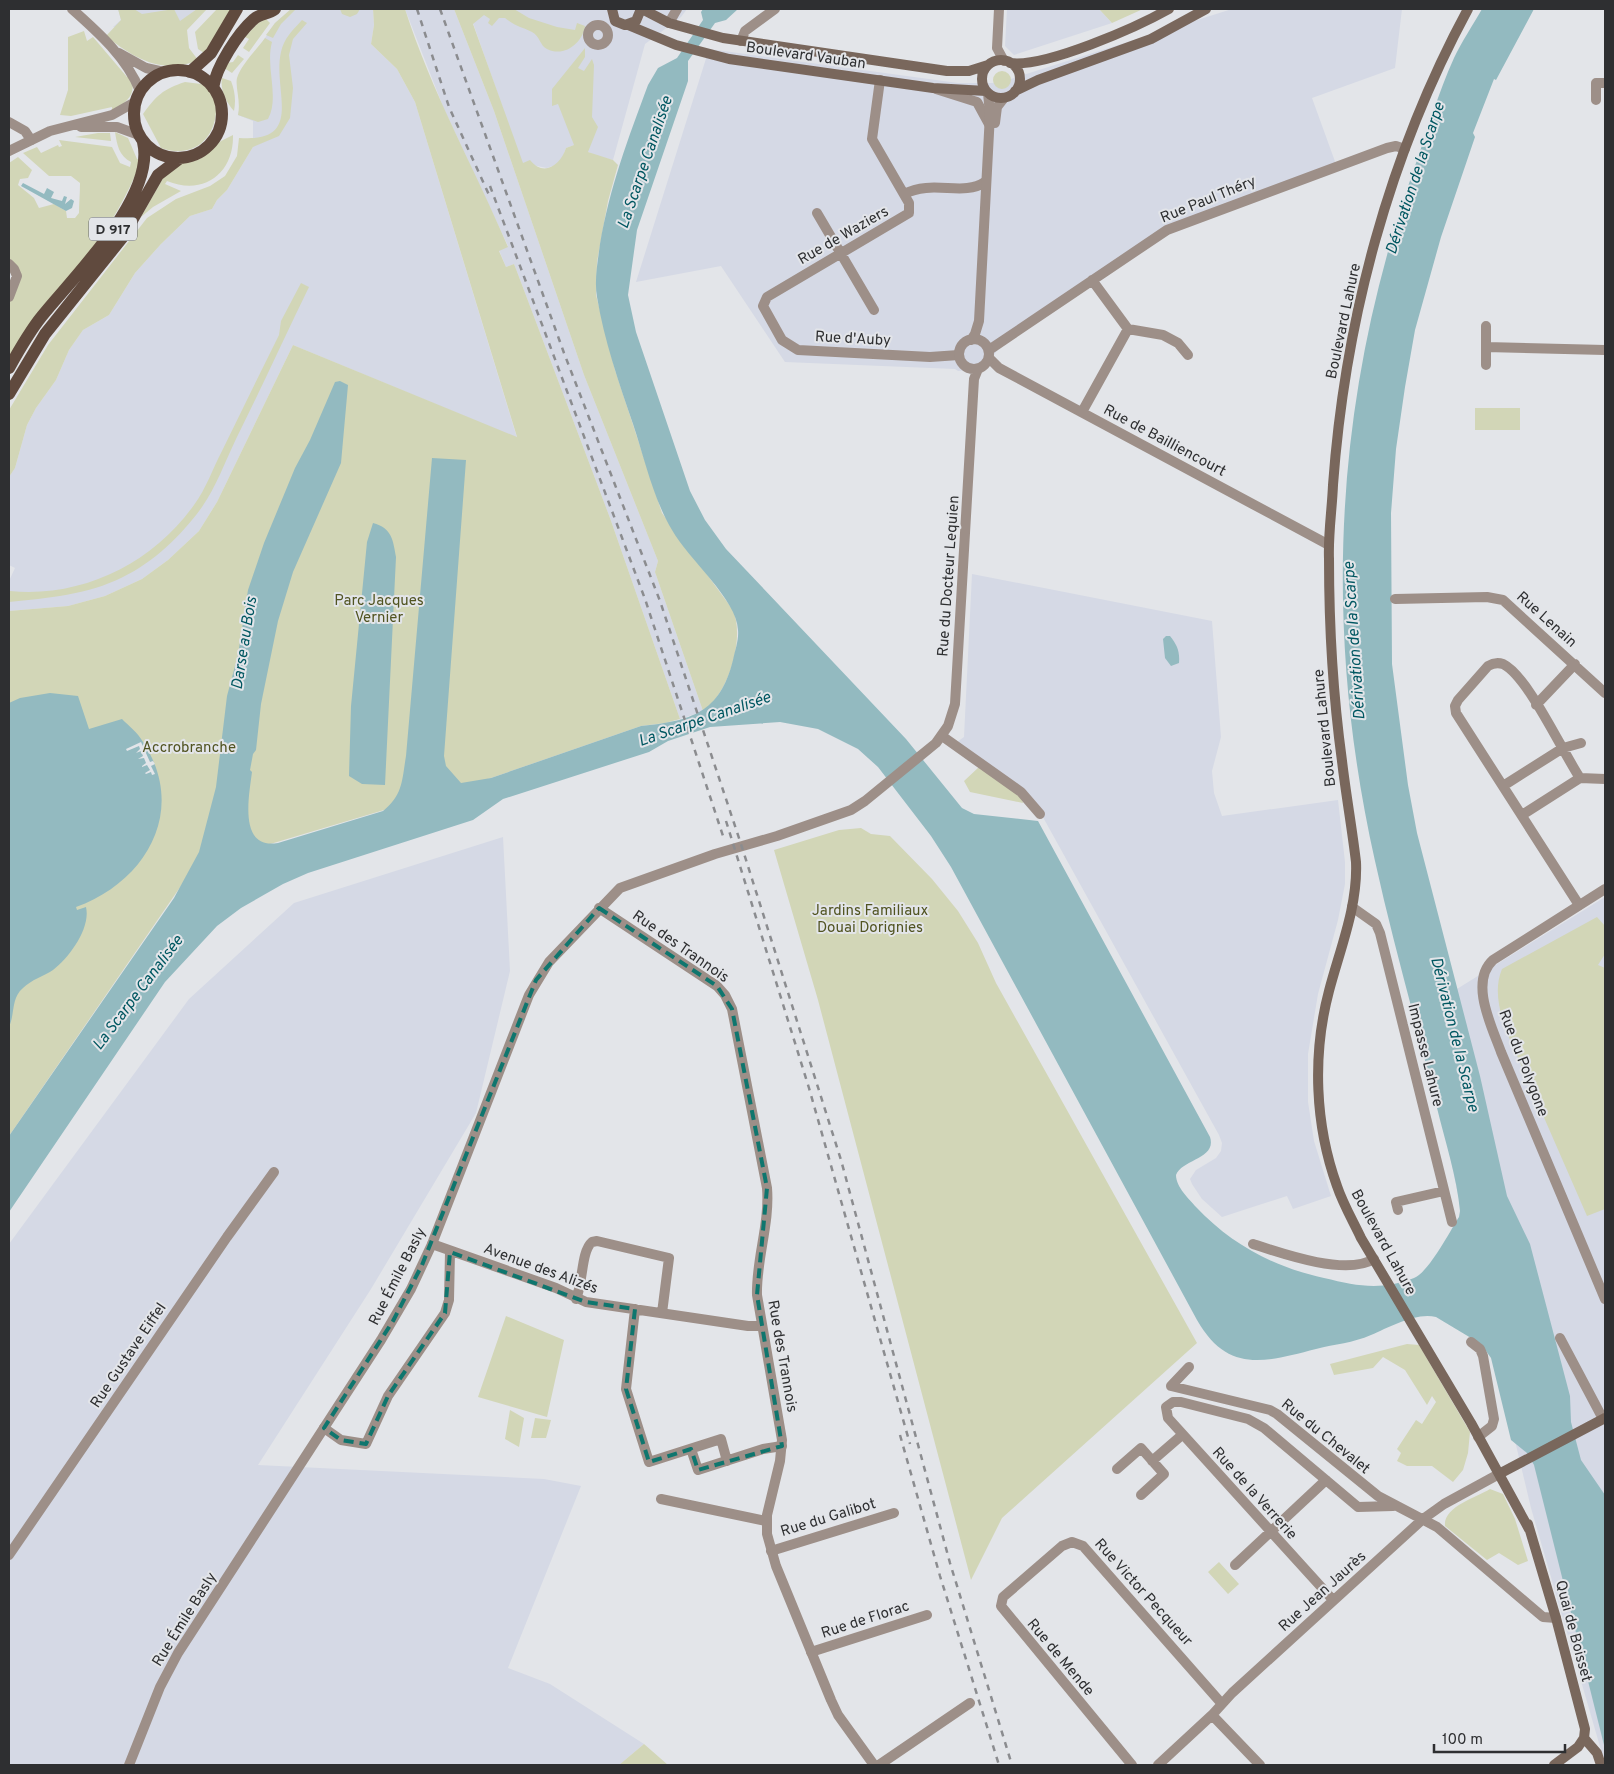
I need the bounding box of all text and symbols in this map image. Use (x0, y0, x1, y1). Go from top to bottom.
street label: Boulevard Vauban (745, 39, 867, 74)
water label: La Scarpe Canalisée (614, 93, 678, 231)
water label: Dérivation de la Scarpe (1382, 99, 1450, 257)
street label: Rue Paul Théry (1158, 173, 1259, 228)
street label: Rue de Waziers (795, 203, 893, 270)
road number: D 917 (89, 218, 137, 240)
street label: Boulevard Lahure (1323, 262, 1366, 381)
street label: Rue d'Auby (814, 328, 892, 351)
street label: Rue de Bailliencourt (1100, 401, 1229, 482)
street label: Rue du Docteur Lequien (934, 495, 965, 657)
water label: Dérivation de la Scarpe (1339, 560, 1371, 721)
street label: Rue Lenain (1512, 588, 1580, 652)
park label: Parc Jacques Vernier (334, 592, 424, 628)
water label: Darse au Bois (228, 595, 262, 691)
street label: Boulevard Lahure (1310, 668, 1341, 788)
water label: La Scarpe Canalisée (636, 688, 774, 752)
park label: Accrobranche (142, 739, 236, 758)
park label: Jardins Familiaux Douai Dorignies (812, 902, 929, 938)
street label: Rue des Trannois (628, 907, 732, 988)
water label: La Scarpe Canalisée (89, 931, 189, 1055)
water label: Dérivation de la Scarpe (1425, 955, 1483, 1115)
street label: Impasse Lahure (1403, 1002, 1447, 1109)
street label: Rue du Polygone (1493, 1007, 1552, 1120)
street label: Boulevard Lahure (1346, 1186, 1420, 1299)
street label: Rue Émile Basly (365, 1224, 431, 1329)
street label: Avenue des Alizés (481, 1240, 600, 1299)
street label: Rue des Trannois (762, 1299, 801, 1414)
street label: Rue Gustave Eiffel (87, 1300, 171, 1412)
street label: Rue du Chevalet (1277, 1395, 1373, 1479)
street label: Rue de la Verrerie (1207, 1444, 1300, 1544)
street label: Rue du Galibot (779, 1495, 878, 1542)
street label: Rue Victor Pecqueur (1090, 1535, 1196, 1651)
street label: Rue Jean Jaurès (1275, 1548, 1371, 1636)
street label: Rue Émile Basly (148, 1569, 222, 1670)
street label: Quai de Boisset (1550, 1578, 1595, 1684)
street label: Rue de Florac (819, 1597, 912, 1644)
street label: Rue de Mende (1022, 1615, 1098, 1701)
scale bar (1434, 1722, 1565, 1754)
text: 100 m (1442, 1731, 1483, 1750)

